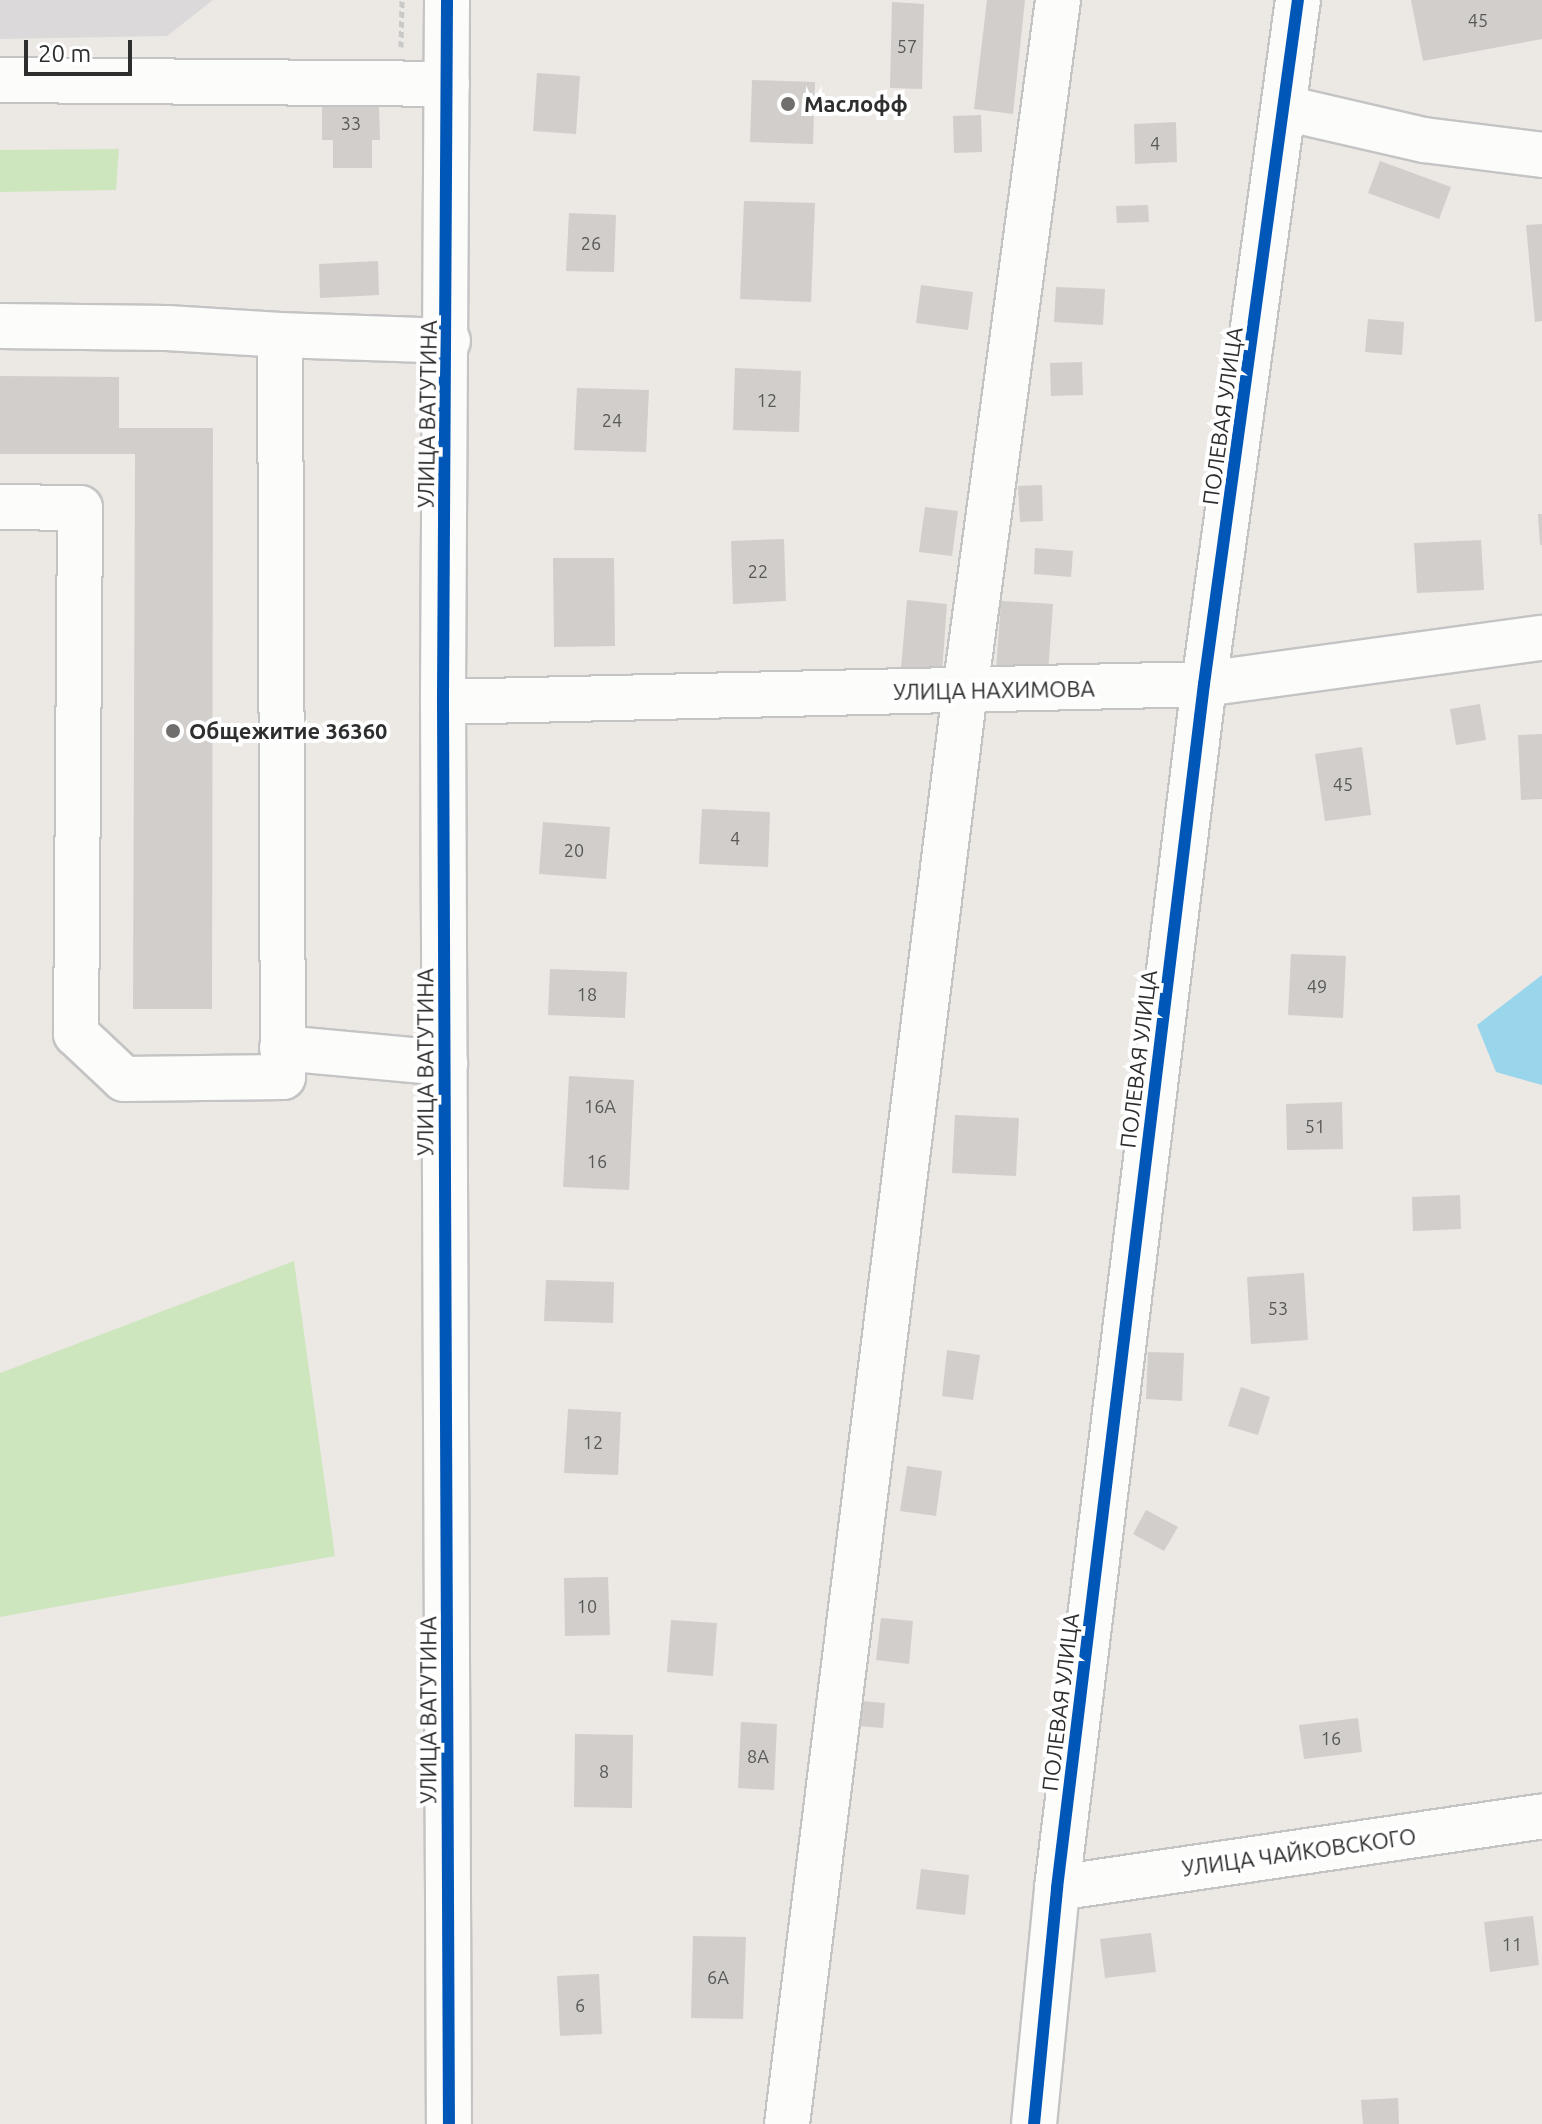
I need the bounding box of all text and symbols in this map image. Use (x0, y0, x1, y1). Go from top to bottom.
house number: 45 (1468, 9, 1488, 31)
scale bar (28, 24, 136, 74)
house number: 57 (897, 35, 917, 57)
text: 20 m (38, 40, 91, 67)
place label: Маслофф (804, 91, 908, 117)
marker: Маслофф (779, 95, 797, 113)
house number: 33 (341, 112, 361, 134)
house number: 4 (1150, 132, 1160, 154)
house number: 26 (581, 232, 601, 254)
street label: УЛИЦА ВАТУТИНА (412, 320, 442, 508)
street label: ПОЛЕВАЯ УЛИЦА (1196, 325, 1248, 507)
house number: 12 (757, 389, 777, 411)
house number: 24 (602, 409, 622, 431)
house number: 22 (748, 560, 768, 582)
street label: УЛИЦА НАХИМОВА (893, 675, 1095, 705)
place label: Общежитие 36360 (189, 718, 388, 744)
marker: Общежитие 36360 (164, 722, 182, 740)
house number: 45 (1333, 773, 1353, 795)
house number: 4 (730, 827, 740, 849)
house number: 20 (564, 839, 584, 861)
street label: УЛИЦА ВАТУТИНА (412, 968, 438, 1156)
street label: ПОЛЕВАЯ УЛИЦА (1114, 968, 1162, 1150)
house number: 49 (1307, 975, 1327, 997)
house number: 18 (577, 983, 597, 1005)
house number: 16А (584, 1095, 616, 1117)
house number: 51 (1305, 1115, 1325, 1137)
house number: 16 (587, 1150, 607, 1172)
house number: 53 (1268, 1297, 1288, 1319)
house number: 12 (583, 1431, 603, 1453)
house number: 10 (577, 1595, 597, 1617)
street label: ПОЛЕВАЯ УЛИЦА (1036, 1611, 1084, 1793)
street label: УЛИЦА ВАТУТИНА (415, 1616, 441, 1804)
house number: 16 (1321, 1727, 1341, 1749)
house number: 8А (747, 1745, 769, 1767)
house number: 8 (599, 1760, 609, 1782)
street label: УЛИЦА ЧАЙКОВСКОГО (1180, 1822, 1418, 1882)
house number: 11 (1502, 1933, 1522, 1955)
house number: 6А (707, 1966, 729, 1988)
house number: 6 (575, 1994, 585, 2016)

